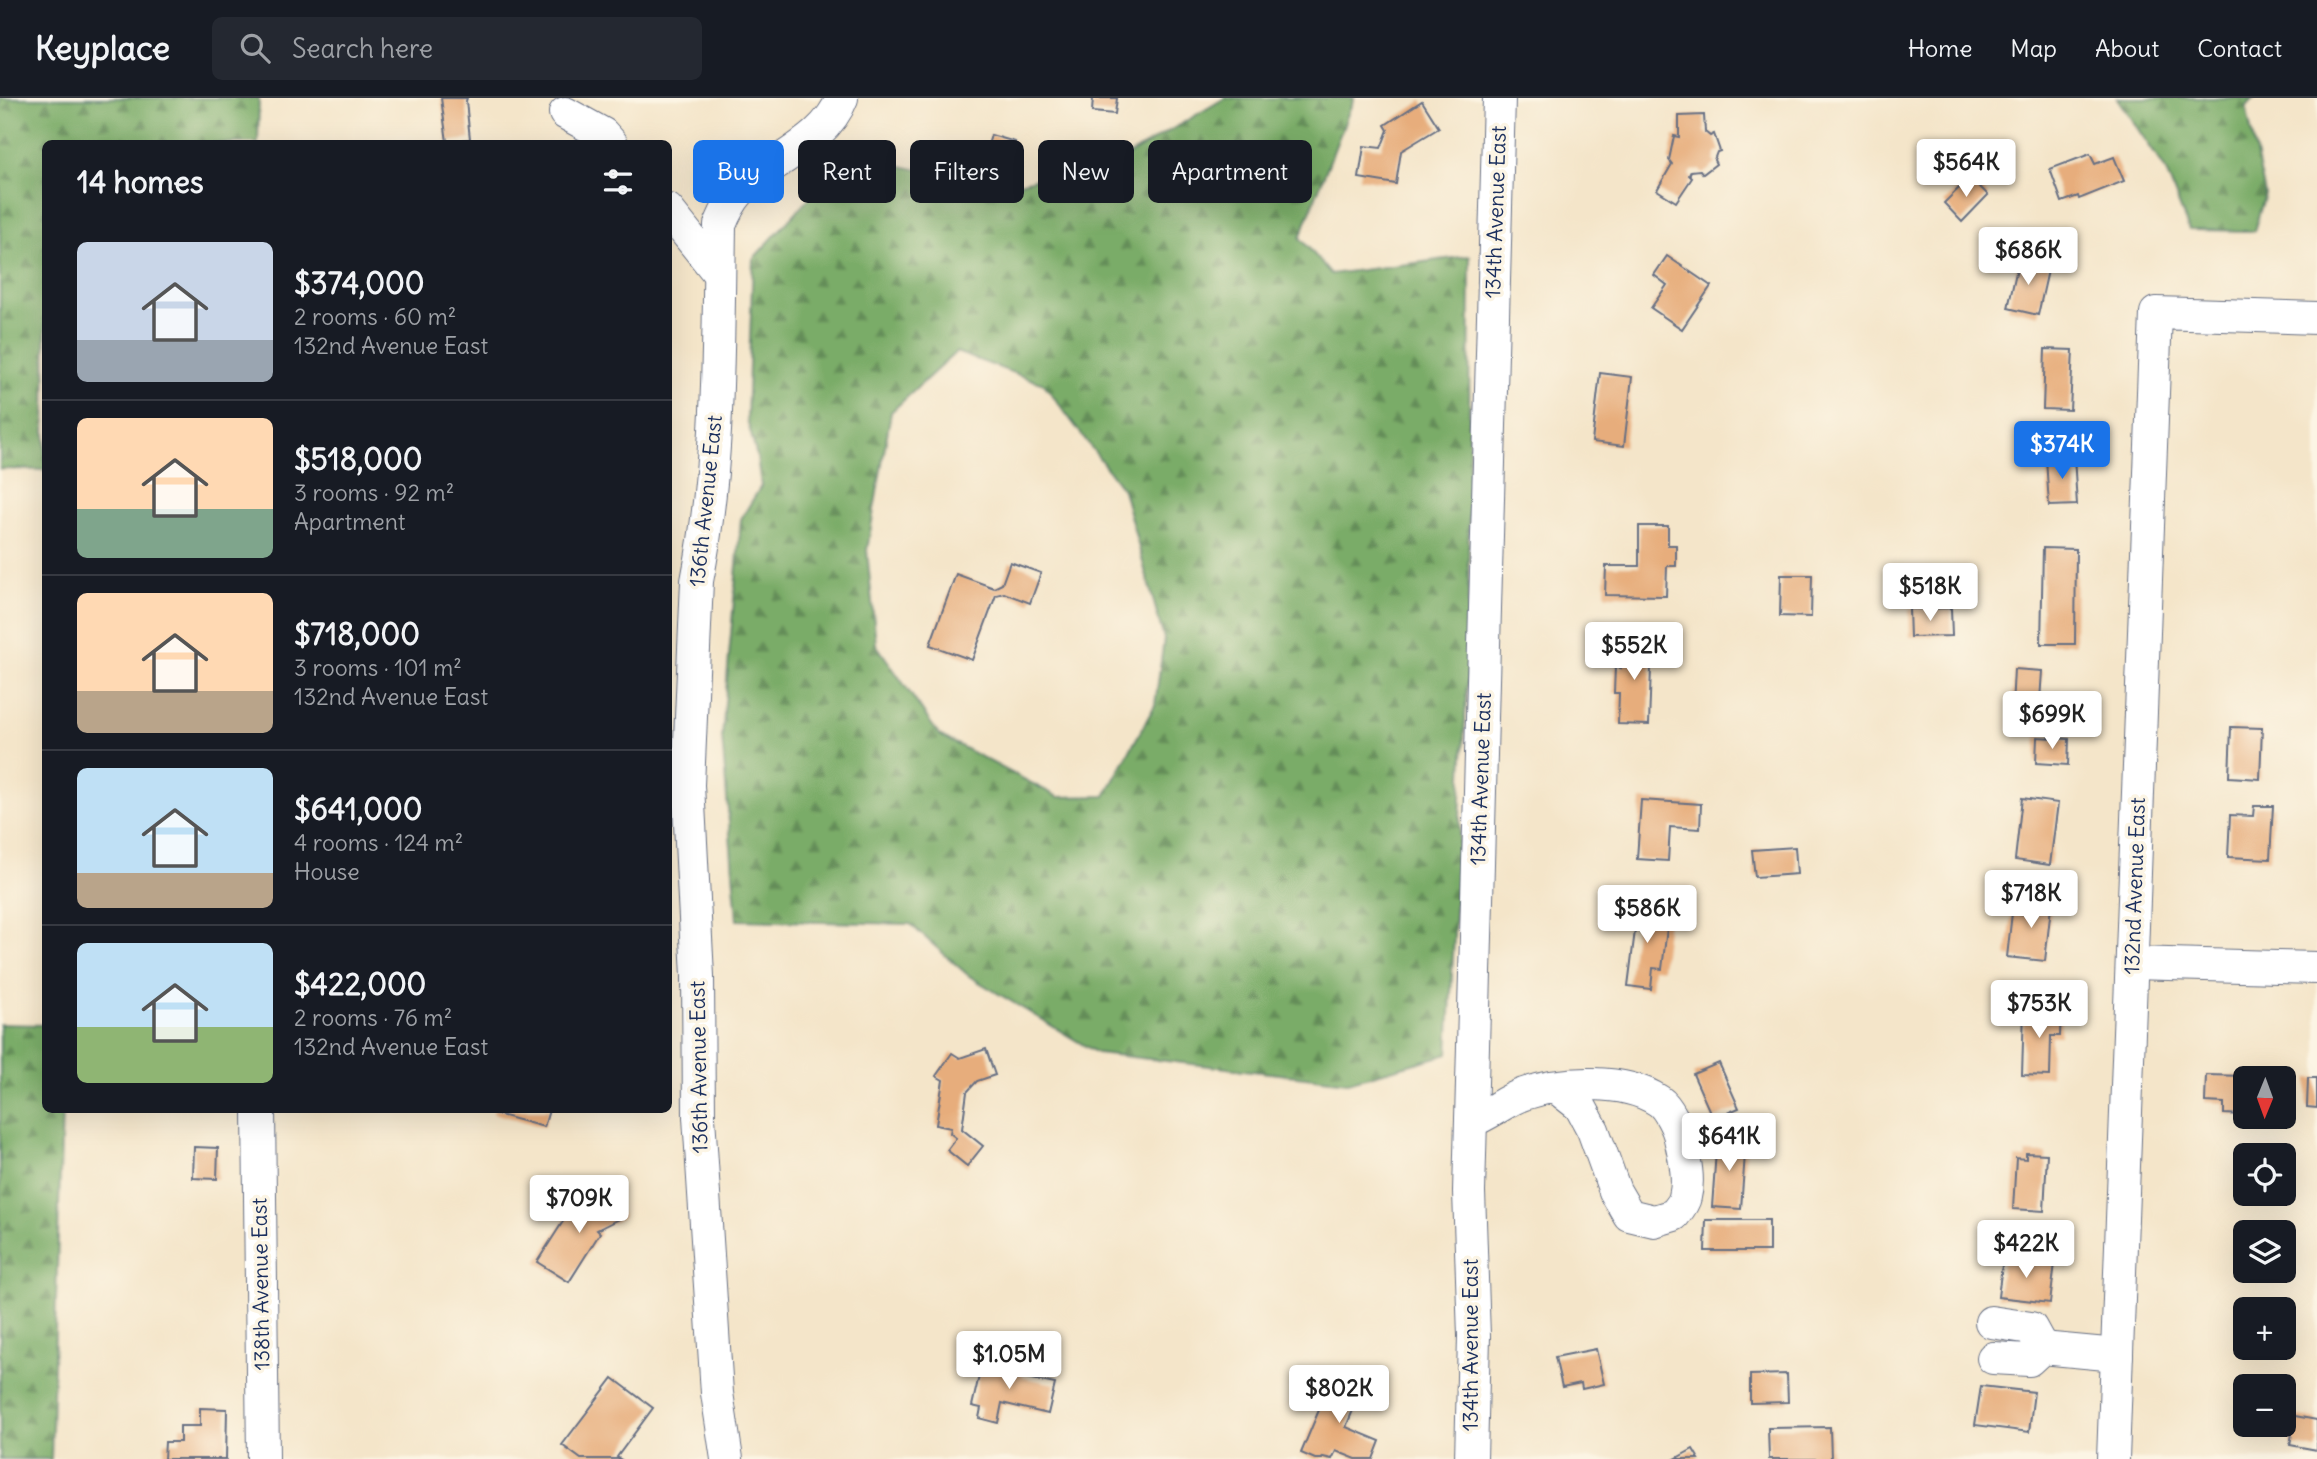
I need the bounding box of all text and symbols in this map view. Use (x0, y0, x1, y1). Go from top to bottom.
search box (212, 17, 702, 80)
text: Keyplace (35, 27, 170, 69)
icon: search (236, 29, 274, 67)
text: Search here (292, 32, 433, 65)
text: Home (1908, 33, 1972, 63)
text: Map (2010, 33, 2057, 63)
text: About (2095, 33, 2159, 63)
text: Contact (2197, 33, 2282, 63)
street label: 134th Avenue East (1479, 125, 1512, 299)
chip: Buy (693, 140, 784, 203)
chip: Rent (798, 140, 896, 203)
chip: Filters (910, 140, 1024, 203)
chip: New (1038, 140, 1134, 203)
chip: Apartment (1148, 140, 1312, 203)
pin: $564K (1917, 140, 2015, 199)
text: $564K (1933, 147, 1999, 176)
text: 14 homes (77, 163, 204, 201)
icon: filters (599, 163, 637, 201)
pin: $686K (1979, 228, 2077, 287)
text: $686K (1995, 235, 2061, 264)
text: $374,000 (294, 264, 425, 302)
icon: home (133, 270, 217, 354)
text: 2 rooms · 60 m² (294, 302, 456, 331)
text: 132nd Avenue East (294, 331, 488, 360)
street label: 136th Avenue East (683, 414, 728, 588)
pin: $374K (2013, 422, 2111, 481)
text: $374K (2030, 429, 2094, 458)
text: $518,000 (294, 440, 423, 478)
icon: home (133, 446, 217, 530)
text: 3 rooms · 92 m² (294, 478, 454, 507)
text: Apartment (294, 507, 406, 536)
pin: $518K (1881, 564, 1979, 623)
text: $518K (1899, 571, 1961, 600)
text: $718,000 (294, 615, 420, 653)
icon: home (133, 621, 217, 705)
pin: $552K (1585, 622, 1683, 682)
text: $552K (1601, 630, 1667, 659)
text: 3 rooms · 101 m² (294, 653, 462, 682)
text: 132nd Avenue East (294, 682, 488, 711)
street label: 134th Avenue East (1464, 692, 1497, 866)
pin: $699K (2003, 692, 2101, 751)
text: $699K (2019, 699, 2085, 728)
text: $641,000 (294, 790, 422, 828)
icon: home (133, 796, 217, 880)
street label: 132nd Avenue East (2118, 797, 2151, 975)
text: 4 rooms · 124 m² (294, 828, 463, 857)
text: House (294, 857, 360, 886)
pin: $718K (1982, 870, 2080, 930)
text: $718K (2001, 878, 2061, 907)
pin: $586K (1598, 886, 1696, 945)
text: $586K (1614, 893, 1680, 922)
text: $422,000 (294, 965, 426, 1003)
icon: home (133, 971, 217, 1055)
street label: 136th Avenue East (683, 980, 714, 1154)
pin: $753K (1990, 981, 2088, 1040)
text: $753K (2007, 988, 2071, 1017)
text: 2 rooms · 76 m² (294, 1003, 452, 1032)
text: 132nd Avenue East (294, 1032, 488, 1061)
north arrow (2233, 1066, 2296, 1129)
map controls (2233, 1066, 2296, 1437)
pin: $641K (1680, 1114, 1778, 1173)
text: $641K (1698, 1121, 1760, 1150)
button: locate (2233, 1143, 2296, 1206)
pin: $709K (530, 1176, 628, 1235)
text: $709K (546, 1183, 612, 1212)
street label: 138th Avenue East (245, 1197, 276, 1371)
pin: $422K (1977, 1220, 2075, 1280)
button: layers (2233, 1220, 2296, 1283)
text: $422K (1993, 1228, 2059, 1257)
street label: 134th Avenue East (1457, 1259, 1484, 1431)
button: + (2233, 1297, 2296, 1360)
pin: $1.05M (952, 1332, 1066, 1391)
text: $1.05M (972, 1339, 1046, 1368)
pin: $802K (1290, 1366, 1388, 1425)
text: $802K (1305, 1373, 1373, 1402)
button: − (2233, 1374, 2296, 1437)

